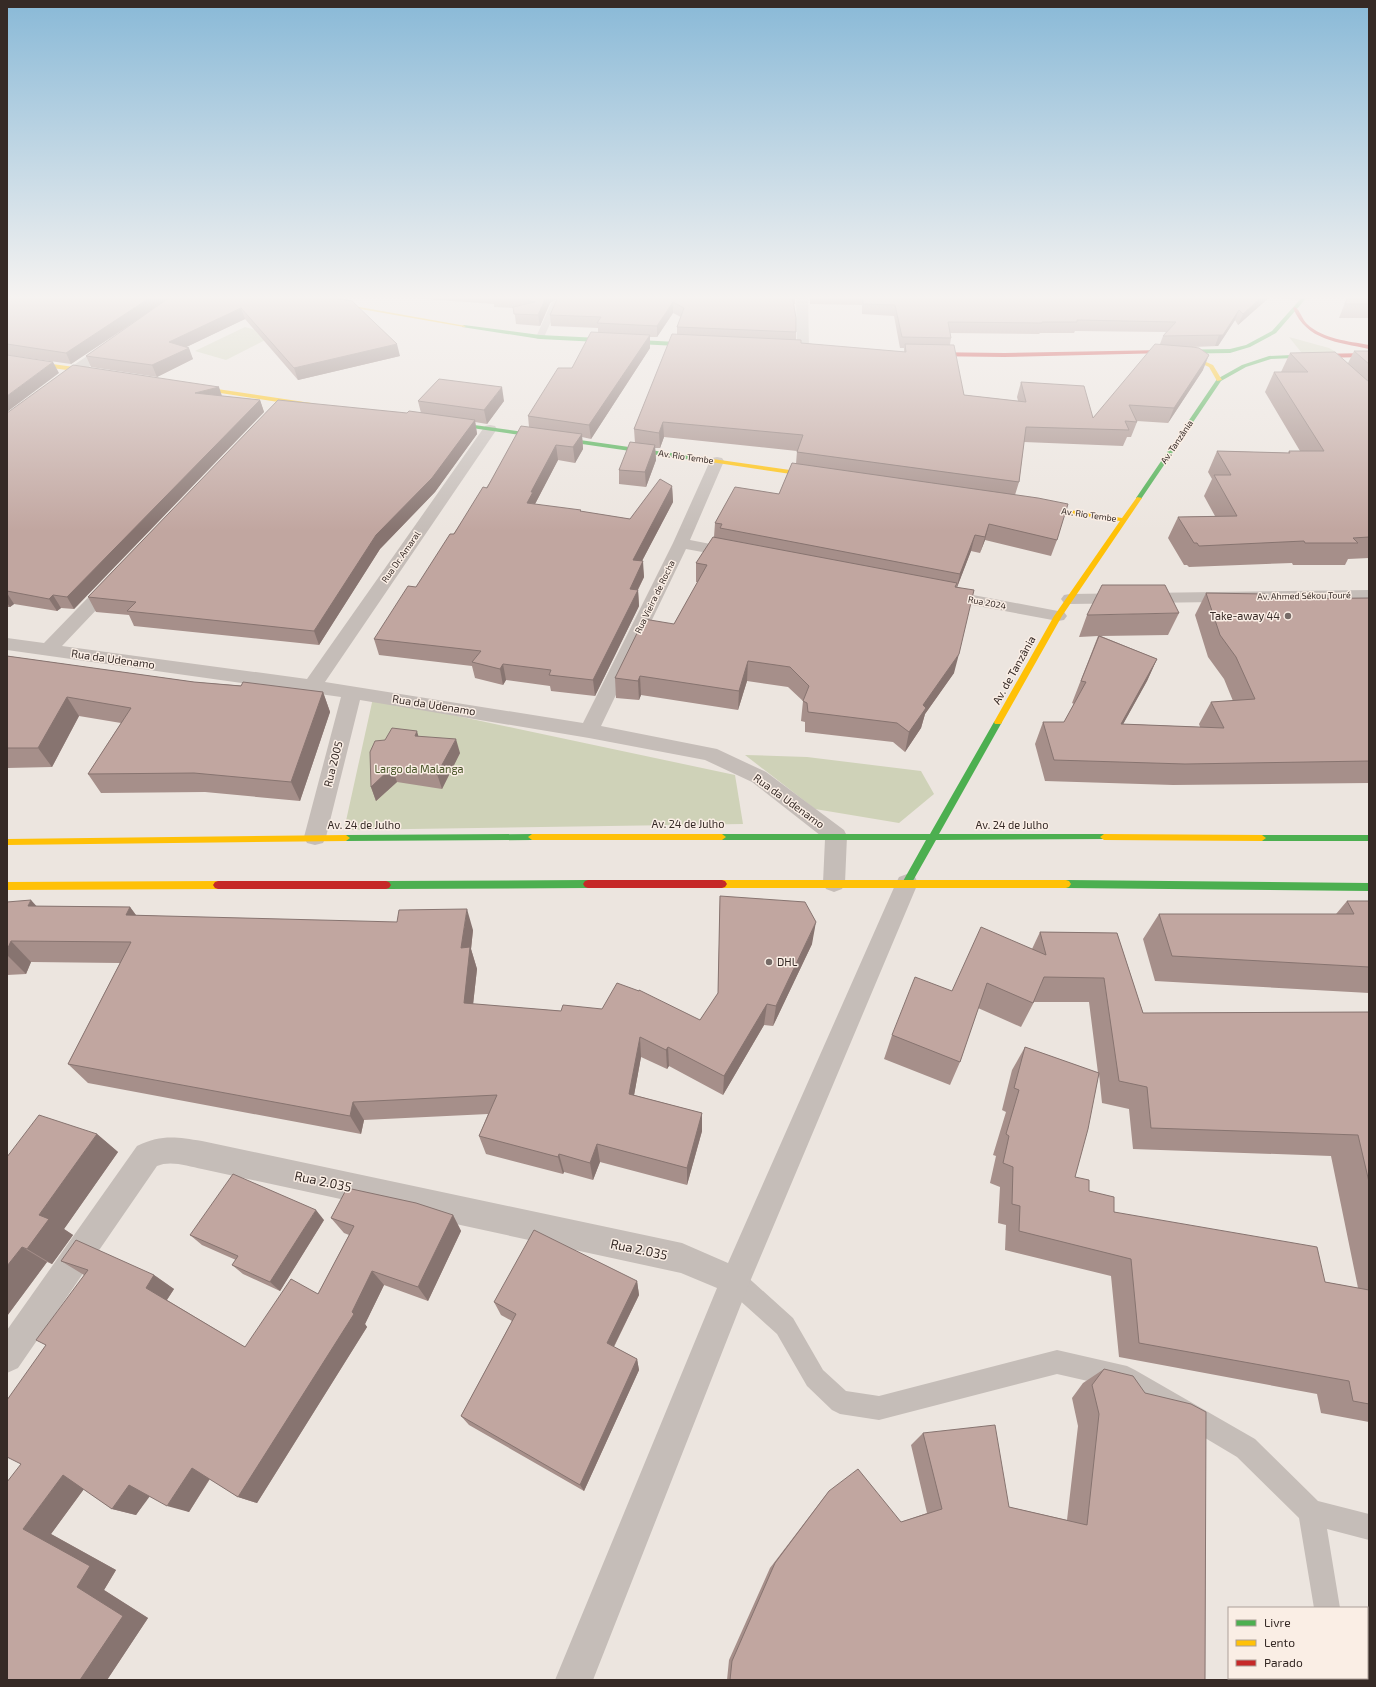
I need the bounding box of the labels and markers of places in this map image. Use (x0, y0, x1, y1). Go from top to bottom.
place label: Take-away 44 (1210, 609, 1280, 622)
marker: Take-away 44 (1283, 611, 1293, 621)
place label: DHL (777, 955, 798, 968)
marker: DHL (764, 957, 774, 967)

